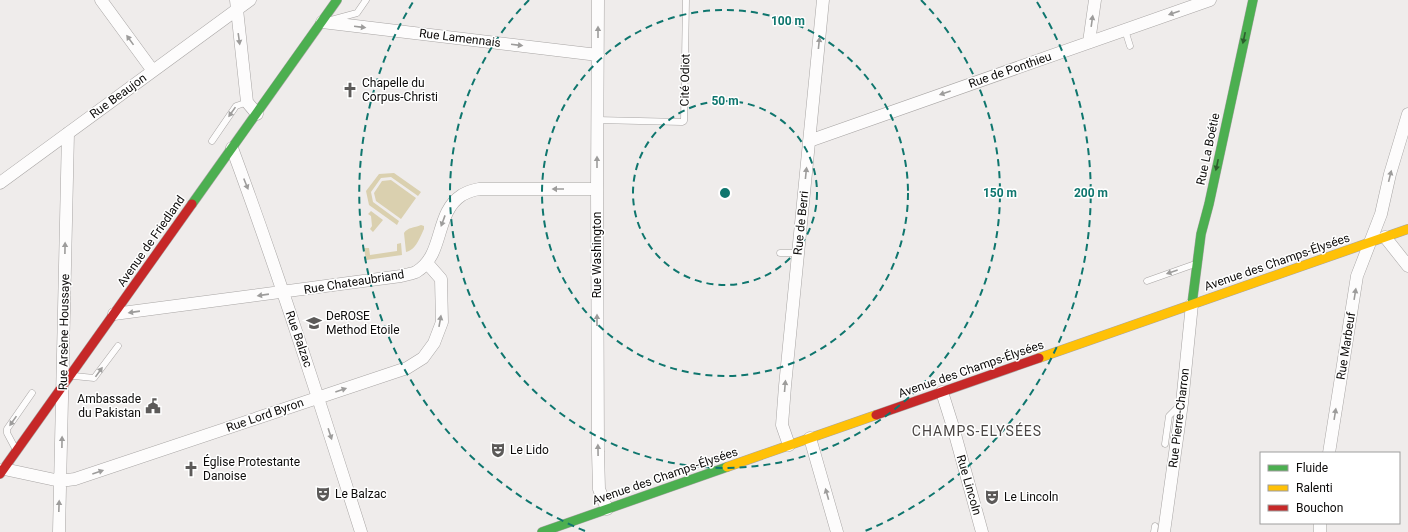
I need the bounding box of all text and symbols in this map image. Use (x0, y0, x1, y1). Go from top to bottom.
one-way arrow (1167, 10, 1179, 16)
text: 100 m (771, 14, 805, 28)
one-way arrow (1089, 15, 1095, 27)
one-way arrow (354, 23, 367, 30)
one-way arrow (595, 25, 601, 38)
street label: Rue Lamennais (418, 26, 502, 50)
one-way arrow (1241, 32, 1247, 44)
one-way arrow (236, 33, 242, 45)
one-way arrow (126, 34, 134, 45)
one-way arrow (815, 37, 822, 49)
one-way arrow (511, 42, 523, 48)
street label: Rue de Ponthieu (967, 49, 1053, 91)
street label: Cité Odiot (678, 53, 692, 106)
street label: Rue Beaujon (87, 71, 149, 121)
place label: Chapelle du Corpus-Christi (362, 76, 438, 104)
church icon: Chapelle du Corpus-Christi (341, 81, 359, 99)
one-way arrow (939, 90, 951, 96)
text: 50 m (711, 94, 739, 108)
one-way arrow (228, 107, 236, 117)
street label: Rue La Boétie (1194, 112, 1222, 186)
one-way arrow (594, 155, 600, 168)
one-way arrow (1214, 159, 1220, 171)
one-way arrow (803, 167, 809, 179)
one-way arrow (1387, 170, 1393, 182)
one-way arrow (243, 179, 249, 191)
one-way arrow (551, 186, 564, 192)
centre of rings (718, 186, 732, 200)
text: 150 m (983, 186, 1017, 200)
text: 200 m (1074, 186, 1108, 200)
street label: Rue de Berri (791, 190, 811, 256)
street label: Avenue de Friedland (114, 193, 188, 289)
street label: Rue Washington (590, 212, 604, 298)
one-way arrow (440, 216, 446, 228)
street label: Avenue des Champs-Élysées (1202, 230, 1352, 293)
one-way arrow (62, 242, 69, 254)
street label: Rue Chateaubriand (303, 267, 405, 297)
one-way arrow (1165, 269, 1177, 275)
street label: Rue Arsène Houssaye (56, 274, 72, 390)
one-way arrow (1352, 288, 1358, 300)
one-way arrow (257, 292, 269, 298)
one-way arrow (128, 309, 140, 315)
street label: Rue Balzac (283, 309, 315, 369)
place label: DeROSE Method Etoile (326, 309, 400, 337)
street label: Rue Marbeuf (1334, 310, 1358, 381)
one-way arrow (594, 313, 600, 326)
school or university icon: DeROSE Method Etoile (305, 314, 323, 332)
one-way arrow (437, 315, 443, 328)
street label: Avenue des Champs-Élysées (896, 337, 1046, 400)
one-way arrow (95, 366, 103, 377)
street label: Rue Pierre-Charron (1166, 367, 1192, 469)
one-way arrow (781, 380, 788, 392)
one-way arrow (335, 387, 347, 393)
place label: Ambassade du Pakistan (77, 392, 141, 420)
street label: Rue Lord Byron (224, 395, 306, 435)
public building icon: Ambassade du Pakistan (144, 397, 162, 415)
one-way arrow (1333, 408, 1339, 421)
one-way arrow (9, 416, 17, 426)
district label: CHAMPS-ELYSÉES (912, 422, 1042, 439)
one-way arrow (327, 429, 333, 441)
one-way arrow (58, 436, 65, 448)
theatre icon: Le Lido (489, 441, 507, 459)
place label: Le Lido (510, 443, 549, 457)
one-way arrow (595, 443, 601, 456)
street label: Avenue des Champs-Élysées (590, 444, 740, 507)
legend (1260, 452, 1400, 524)
street label: Rue Lincoln (954, 453, 984, 517)
place label: Église Protestante Danoise (203, 454, 300, 483)
church icon: Église Protestante Danoise (182, 460, 200, 478)
text: Fluide (1296, 461, 1328, 475)
one-way arrow (92, 469, 104, 475)
text: Ralenti (1296, 481, 1333, 495)
theatre icon: Le Balzac (314, 485, 332, 503)
place label: Le Balzac (335, 487, 387, 501)
one-way arrow (824, 488, 830, 500)
theatre icon: Le Lincoln (983, 488, 1001, 506)
place label: Le Lincoln (1004, 490, 1058, 504)
one-way arrow (56, 500, 63, 512)
text: Bouchon (1296, 501, 1343, 515)

